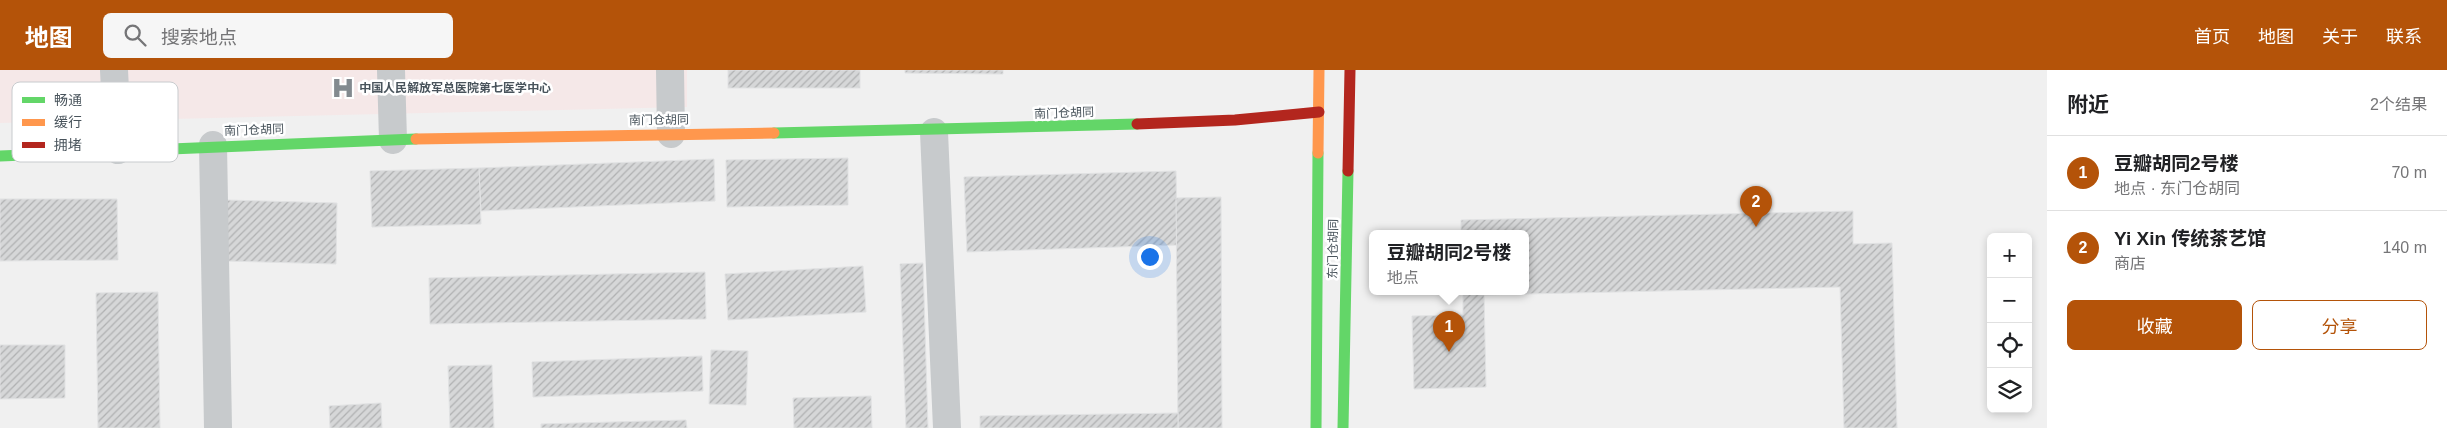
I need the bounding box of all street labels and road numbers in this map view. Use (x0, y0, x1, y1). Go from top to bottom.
street label: 南门仓胡同 (1034, 105, 1094, 121)
street label: 南门仓胡同 (629, 112, 689, 128)
street label: 南门仓胡同 (224, 122, 284, 138)
street label: 东门仓胡同 (1325, 219, 1341, 279)

